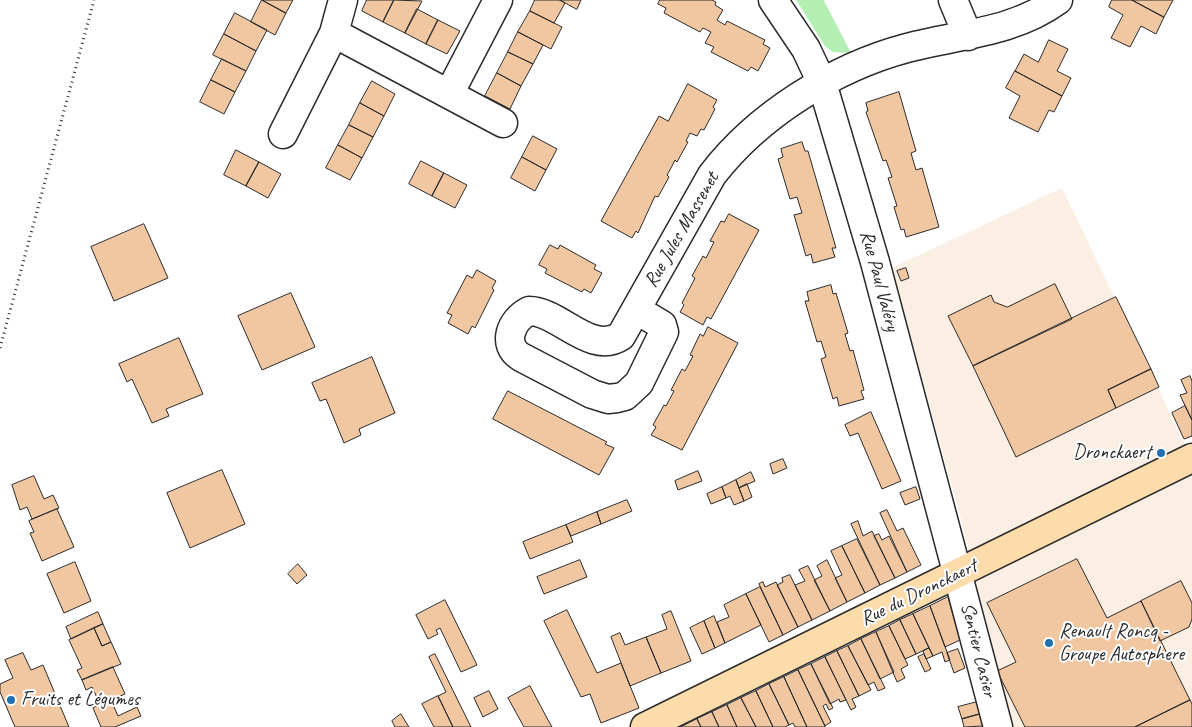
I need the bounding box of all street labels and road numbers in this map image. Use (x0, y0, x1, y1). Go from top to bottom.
street label: Rue Jules Massenet (639, 168, 725, 292)
street label: Rue Paul Valéry (854, 228, 904, 334)
street label: Rue du Dronckaert (857, 554, 981, 632)
street label: Sentier Casier (955, 600, 1001, 700)

